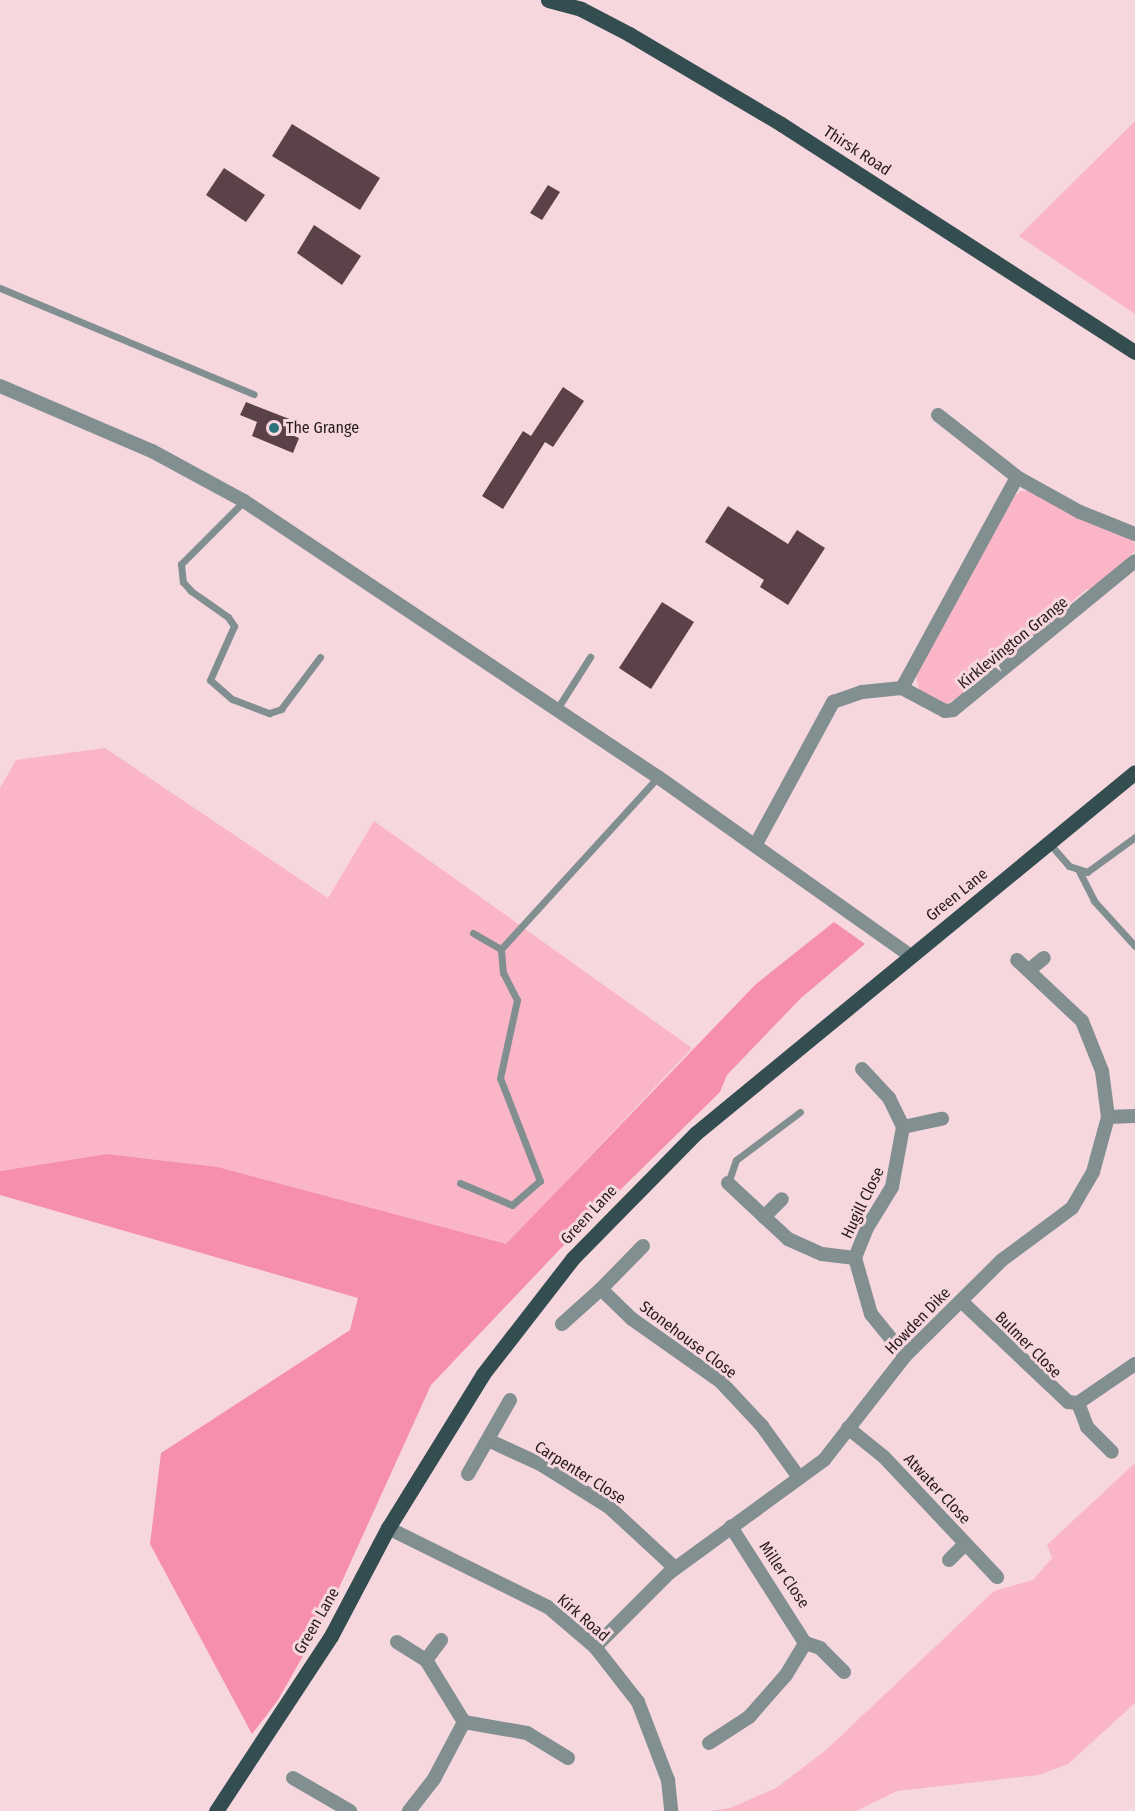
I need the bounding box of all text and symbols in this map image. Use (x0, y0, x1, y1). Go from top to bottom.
street label: Thirsk Road (820, 122, 894, 180)
place label: The Grange (286, 418, 359, 438)
marker: The Grange (267, 421, 281, 435)
street label: Kirklevington Grange (954, 593, 1072, 693)
street label: Green Lane (922, 864, 992, 926)
street label: Hugill Close (837, 1164, 889, 1242)
street label: Green Lane (557, 1182, 621, 1248)
street label: Howden Dike (881, 1283, 955, 1359)
street label: Stonehouse Close (636, 1297, 740, 1383)
street label: Bulmer Close (991, 1308, 1065, 1382)
street label: Carpenter Close (531, 1437, 629, 1509)
street label: Atwater Close (900, 1450, 974, 1528)
street label: Miller Close (755, 1538, 813, 1612)
street label: Green Lane (290, 1584, 344, 1658)
street label: Kirk Road (553, 1590, 613, 1646)

